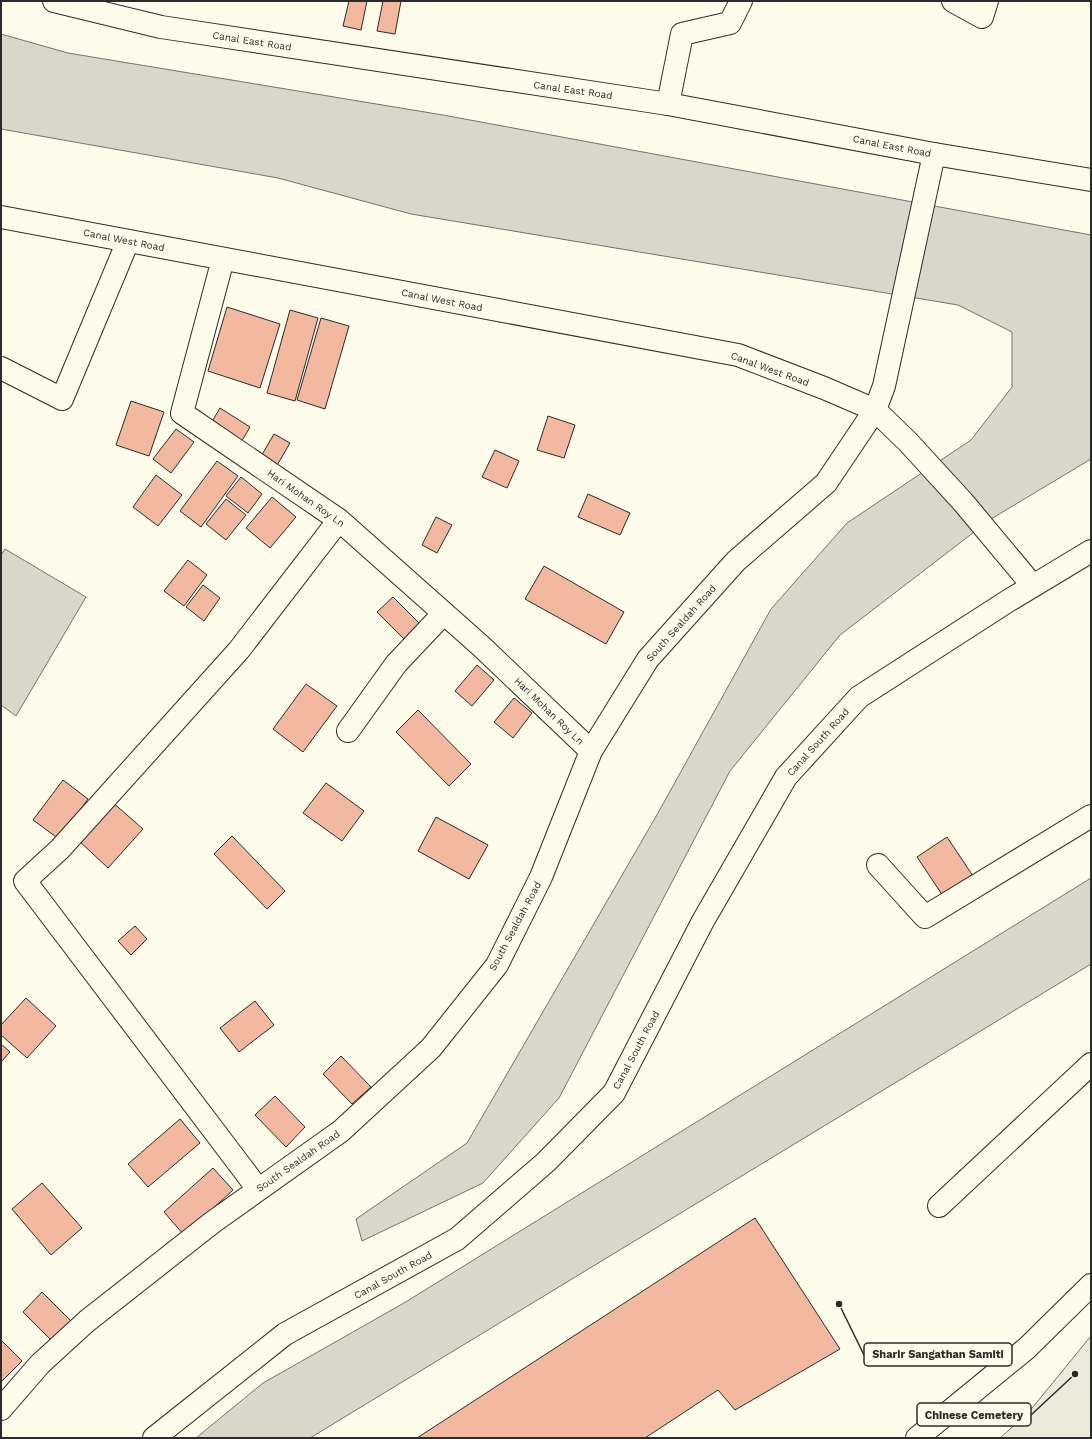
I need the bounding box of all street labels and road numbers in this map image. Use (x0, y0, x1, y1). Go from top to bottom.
street label: Canal East Road (212, 29, 292, 53)
street label: Canal East Road (533, 79, 613, 101)
street label: Canal East Road (852, 133, 932, 159)
street label: Canal West Road (82, 227, 166, 253)
street label: Canal West Road (400, 287, 484, 313)
street label: Canal West Road (729, 350, 811, 388)
street label: Hari Mohan Roy Ln (265, 467, 347, 529)
street label: South Sealdah Road (644, 582, 718, 664)
street label: Hari Mohan Roy Ln (512, 675, 586, 747)
street label: Canal South Road (785, 706, 851, 778)
street label: South Sealdah Road (487, 880, 543, 972)
street label: Canal South Road (611, 1009, 661, 1091)
street label: South Sealdah Road (254, 1128, 342, 1194)
street label: Canal South Road (352, 1249, 434, 1301)

